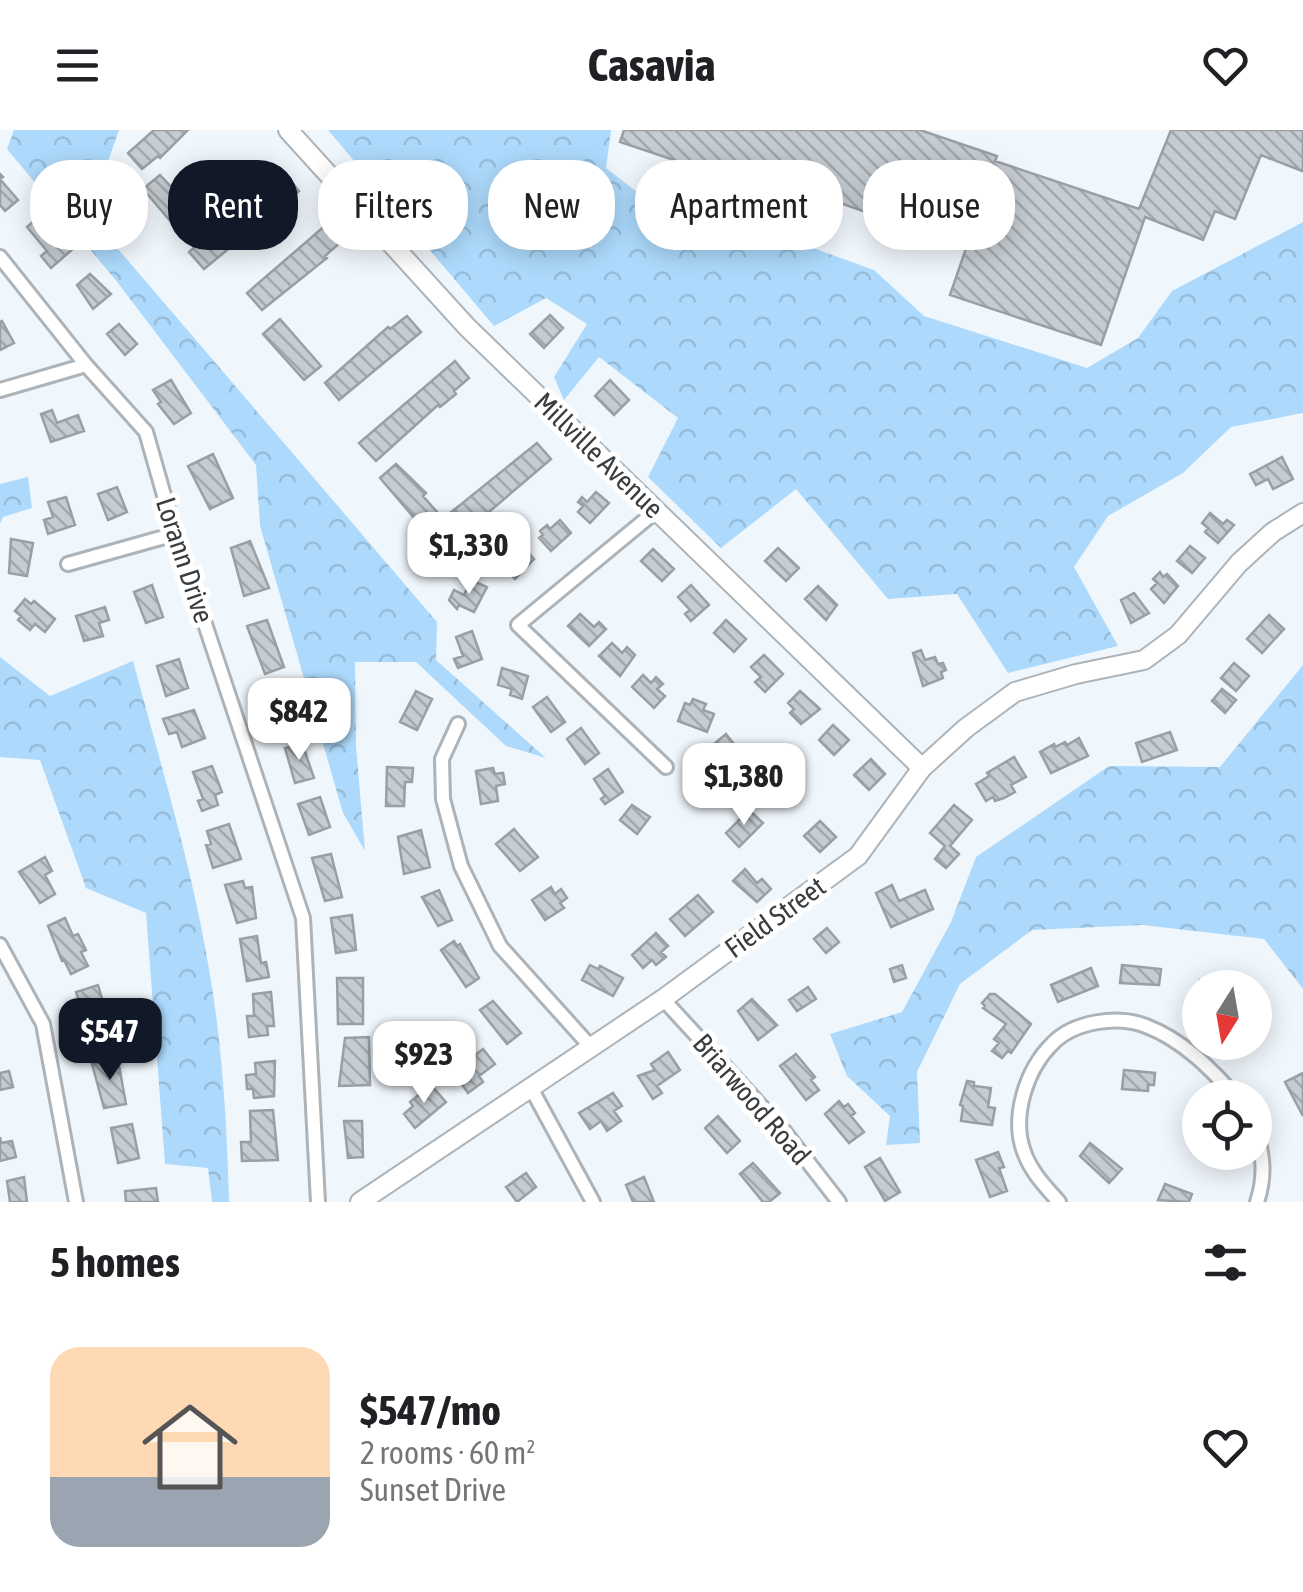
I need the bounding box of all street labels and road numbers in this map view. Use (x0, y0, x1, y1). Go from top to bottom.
street label: Millville Avenue (528, 386, 670, 524)
street label: Lorann Drive (150, 493, 220, 627)
street label: Field Street (719, 870, 831, 964)
street label: Briarwood Road (687, 1027, 817, 1171)

